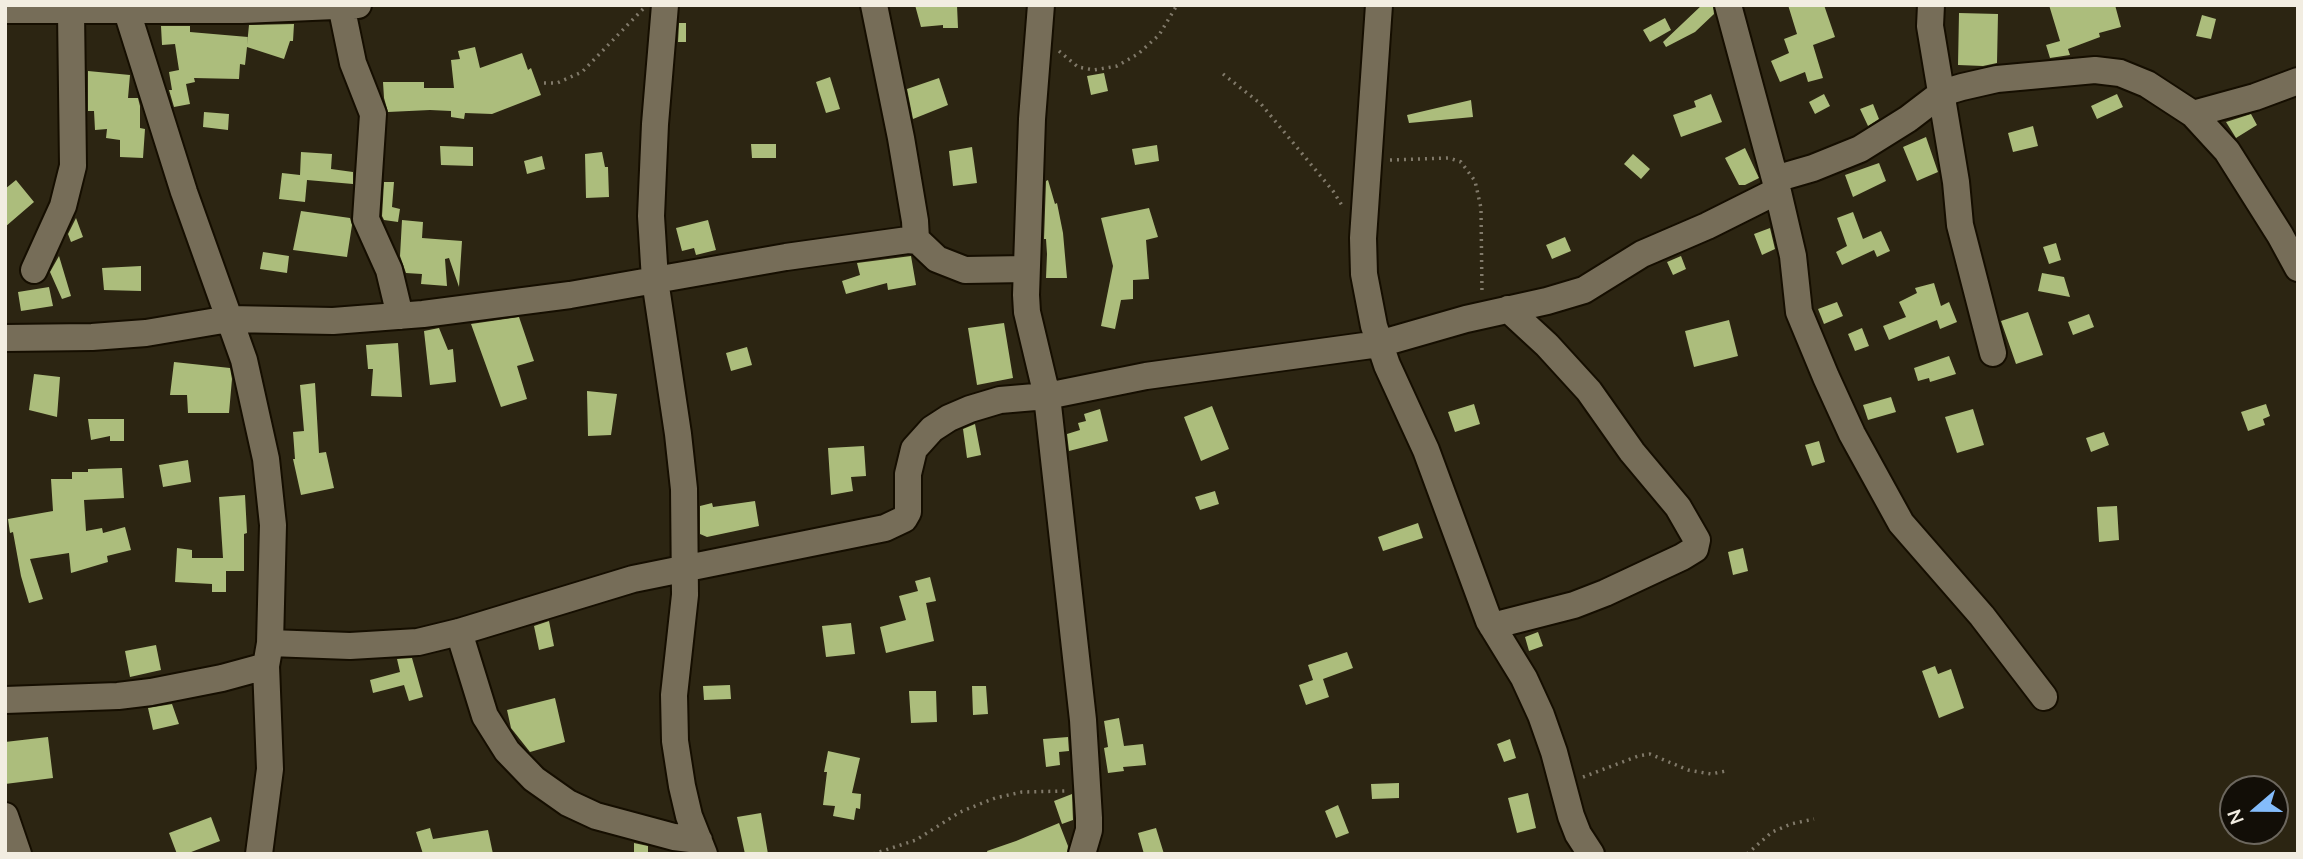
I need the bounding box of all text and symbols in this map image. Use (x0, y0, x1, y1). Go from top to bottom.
north arrow (2219, 775, 2289, 845)
text: N (2221, 805, 2251, 828)

